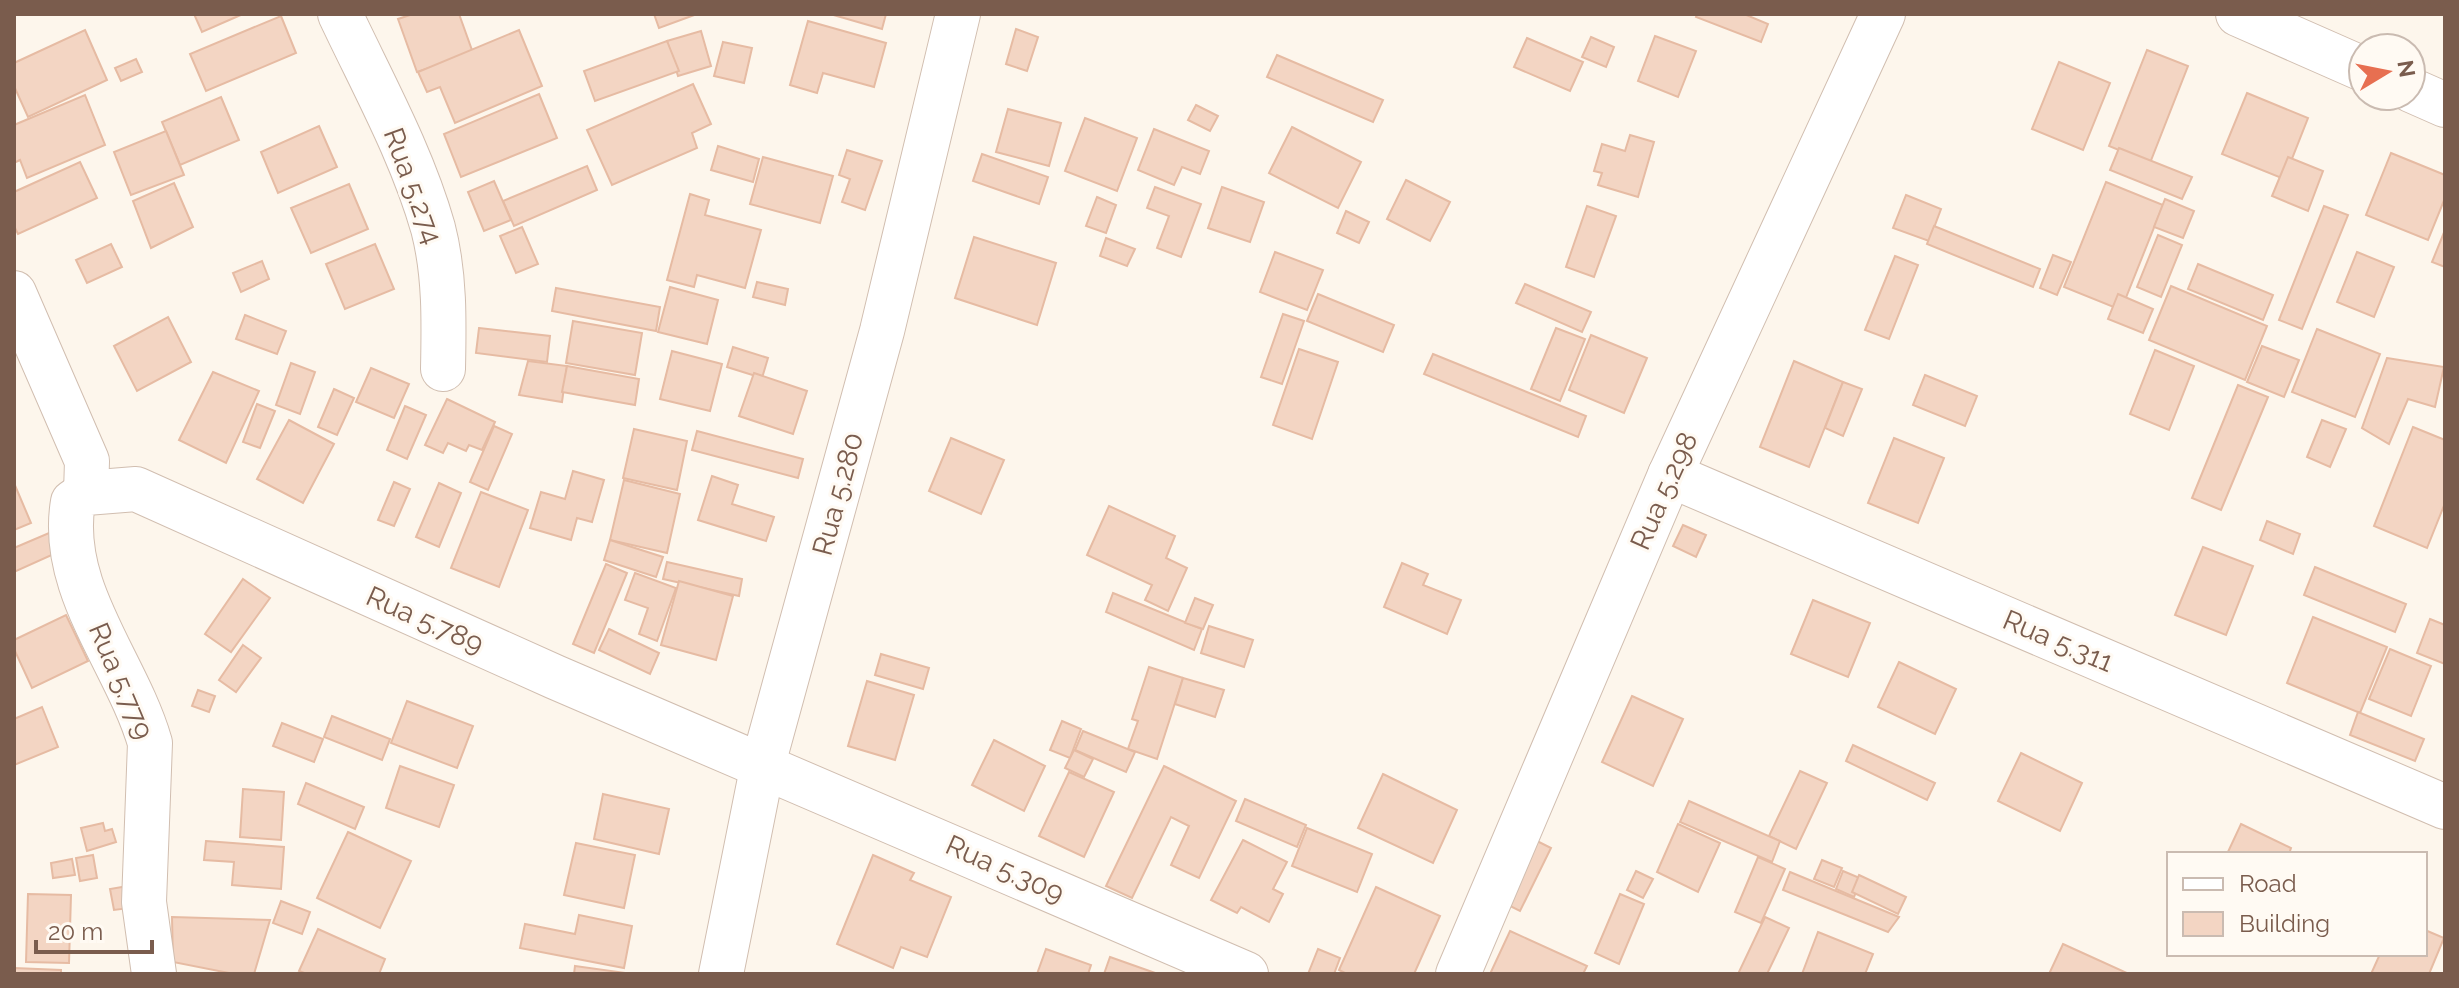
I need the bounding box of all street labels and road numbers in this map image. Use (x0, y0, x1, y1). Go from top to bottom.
street label: Rua 5.274 (377, 123, 449, 249)
street label: Rua 5.298 (1623, 427, 1705, 555)
street label: Rua 5.280 (806, 429, 870, 559)
street label: Rua 5.789 (361, 580, 489, 660)
street label: Rua 5.311 (1998, 603, 2118, 679)
street label: Rua 5.779 (82, 618, 160, 744)
street label: Rua 5.309 (941, 828, 1069, 910)

